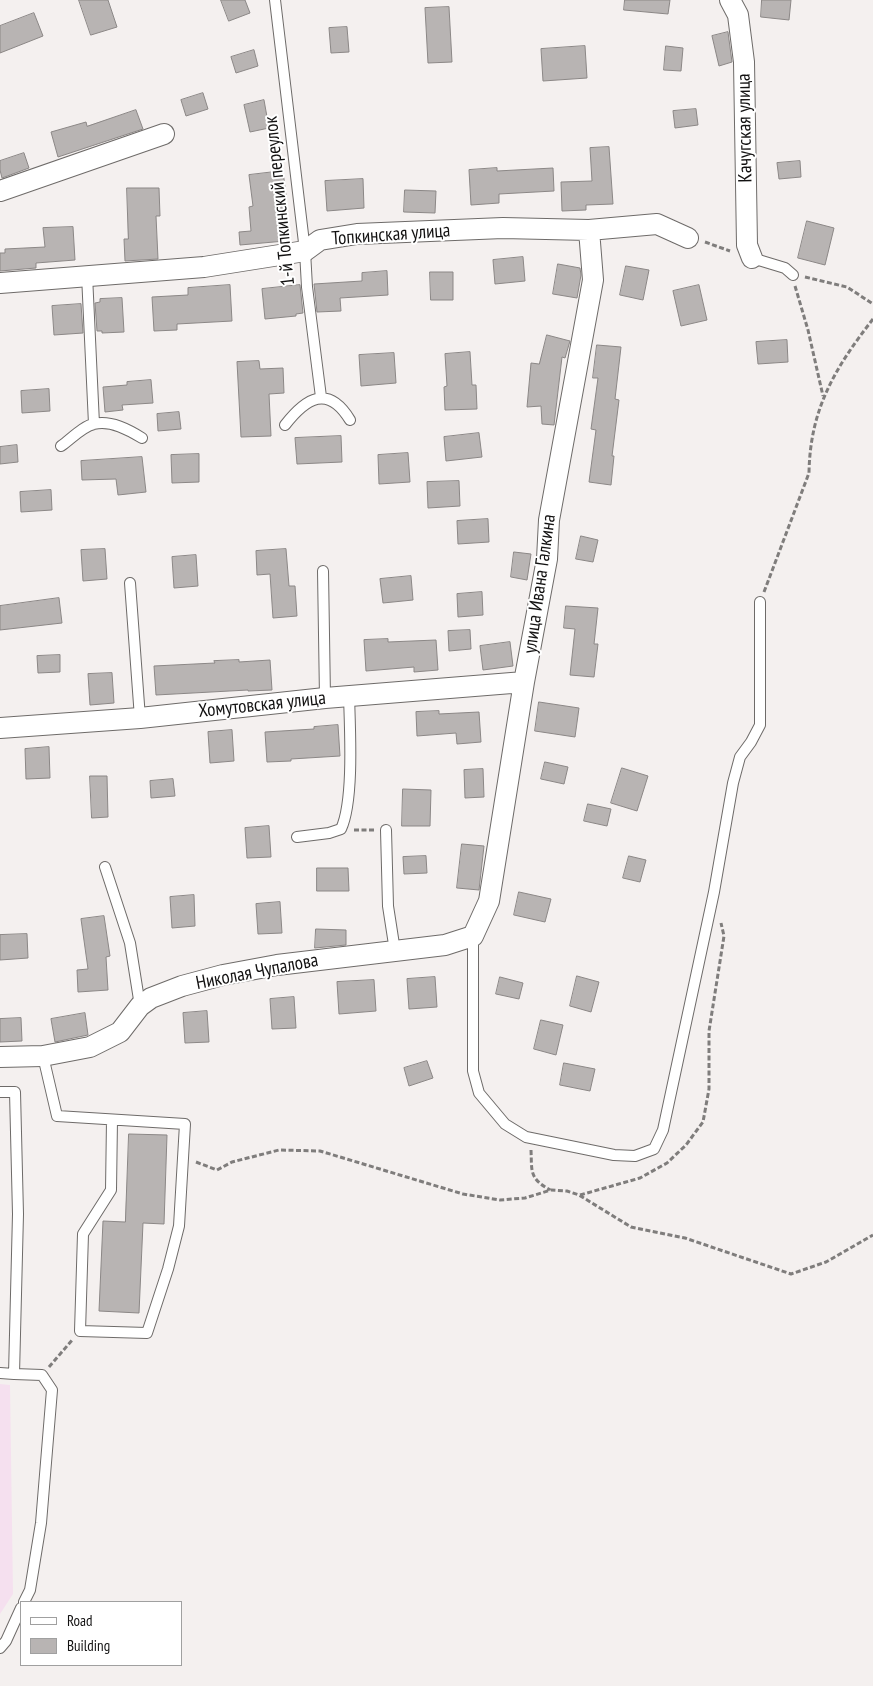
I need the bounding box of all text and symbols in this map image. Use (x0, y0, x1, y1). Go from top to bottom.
street label: Качугская улица (733, 73, 757, 183)
street label: 1-й Топкинский переулок (260, 115, 300, 287)
street label: Топкинская улица (331, 219, 451, 251)
street label: улица Ивана Галкина (519, 513, 561, 655)
street label: Хомутовская улица (197, 687, 327, 723)
street label: Николая Чупалова (194, 949, 320, 995)
legend (20, 1601, 182, 1666)
text: Road (67, 1611, 93, 1630)
text: Building (67, 1636, 110, 1655)

